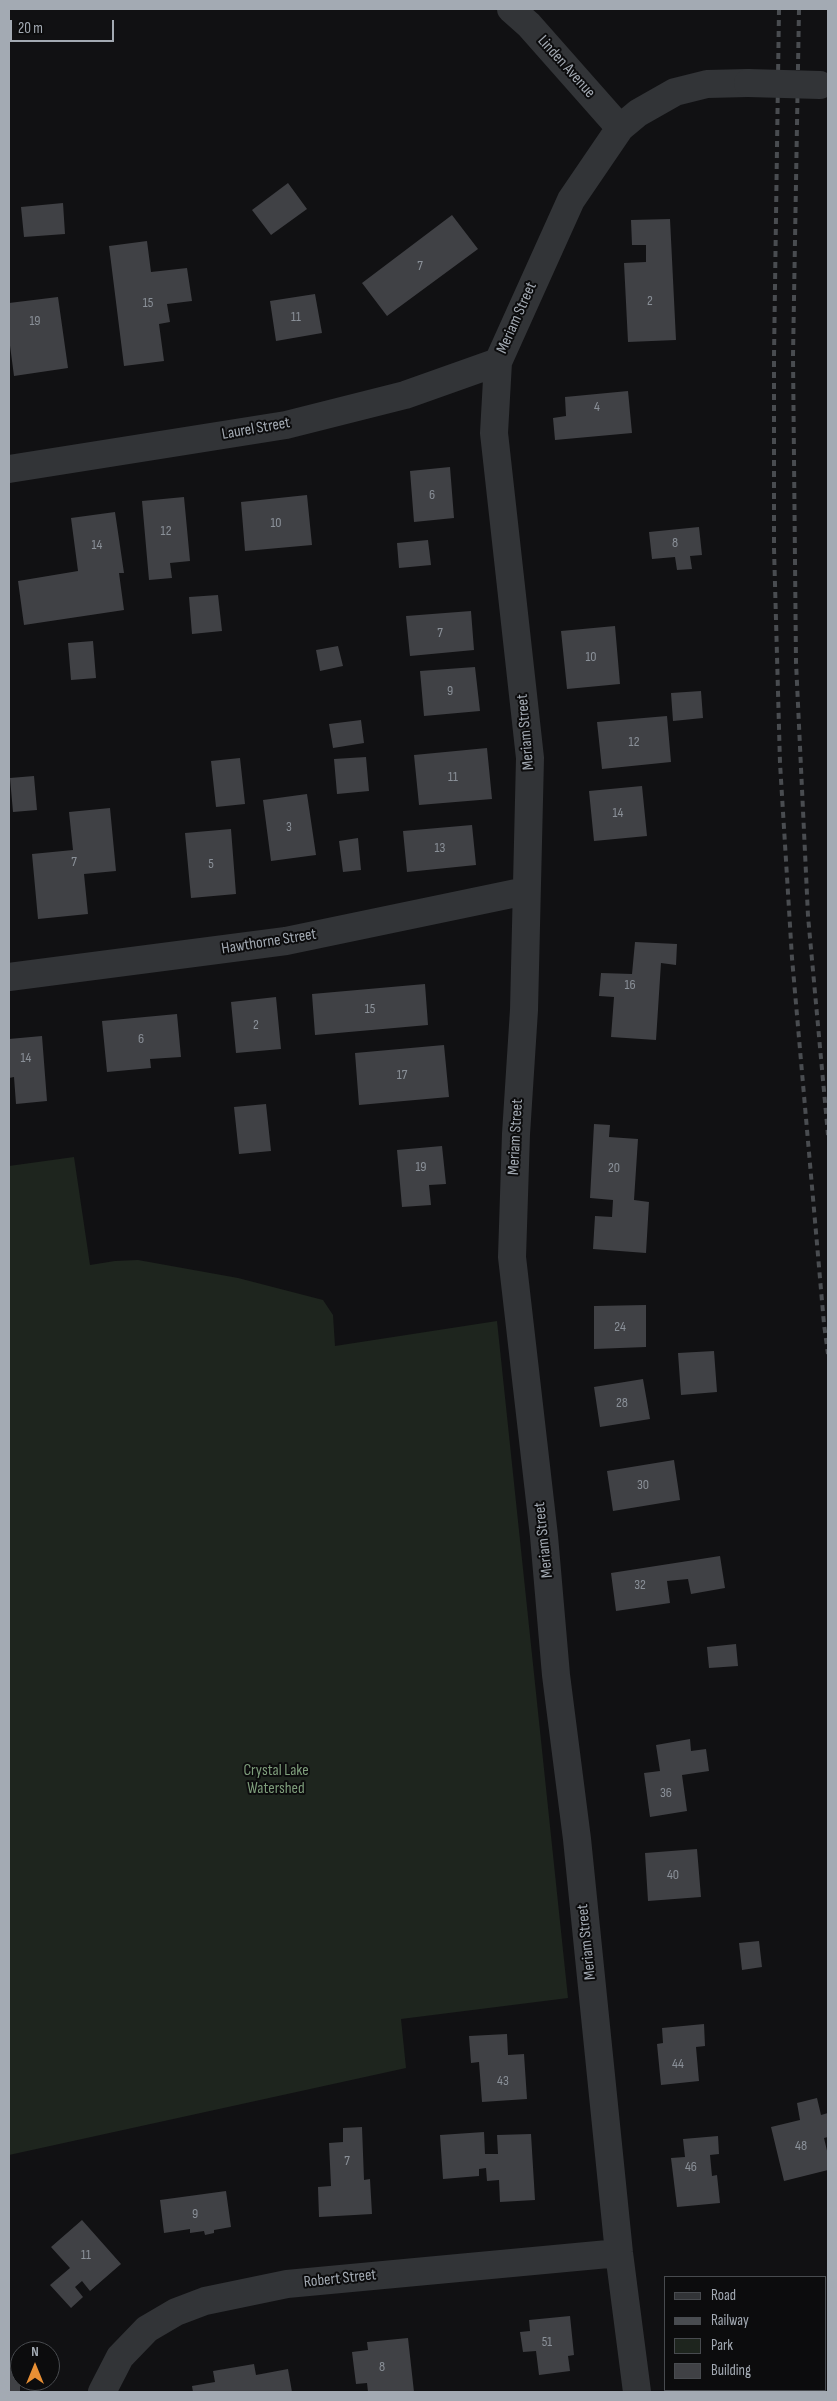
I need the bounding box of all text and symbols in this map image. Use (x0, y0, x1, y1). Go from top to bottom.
scale bar (12, 10, 116, 42)
text: 20 m (18, 19, 43, 38)
street label: Linden Avenue (533, 32, 599, 102)
house number: 7 (417, 258, 423, 274)
street label: Meriam Street (493, 279, 541, 357)
house number: 2 (647, 293, 653, 309)
house number: 15 (143, 295, 153, 311)
house number: 11 (291, 309, 301, 325)
house number: 19 (29, 313, 41, 329)
house number: 4 (594, 399, 600, 415)
street label: Laurel Street (220, 414, 292, 444)
house number: 6 (429, 487, 435, 503)
house number: 10 (270, 515, 282, 531)
house number: 12 (161, 523, 171, 539)
house number: 8 (672, 535, 678, 551)
house number: 14 (92, 537, 102, 553)
house number: 7 (437, 625, 443, 641)
house number: 10 (585, 649, 597, 665)
house number: 9 (447, 683, 453, 699)
street label: Meriam Street (513, 693, 539, 771)
house number: 12 (629, 734, 639, 750)
house number: 11 (448, 769, 458, 785)
house number: 14 (613, 805, 623, 821)
house number: 3 (286, 819, 292, 835)
house number: 13 (435, 840, 445, 856)
house number: 7 (71, 854, 77, 870)
house number: 5 (208, 856, 214, 872)
street label: Hawthorne Street (220, 925, 318, 959)
house number: 16 (624, 977, 636, 993)
house number: 15 (365, 1001, 375, 1017)
house number: 2 (253, 1017, 259, 1033)
house number: 6 (138, 1031, 144, 1047)
house number: 14 (21, 1050, 31, 1066)
house number: 17 (397, 1067, 407, 1083)
street label: Meriam Street (504, 1098, 528, 1176)
house number: 19 (415, 1159, 427, 1175)
house number: 20 (608, 1160, 620, 1176)
house number: 24 (614, 1319, 626, 1335)
house number: 28 (616, 1395, 628, 1411)
house number: 30 (637, 1477, 649, 1493)
street label: Meriam Street (530, 1501, 558, 1579)
house number: 32 (634, 1577, 646, 1593)
park label: Crystal Lake Watershed (243, 1761, 309, 1799)
house number: 36 (660, 1785, 672, 1801)
house number: 40 (667, 1867, 679, 1883)
street label: Meriam Street (573, 1903, 601, 1981)
house number: 44 (672, 2056, 684, 2072)
house number: 43 (497, 2073, 509, 2089)
house number: 48 (795, 2138, 807, 2154)
house number: 7 (344, 2153, 350, 2169)
house number: 46 (685, 2159, 697, 2175)
house number: 9 (192, 2206, 198, 2222)
house number: 11 (81, 2247, 91, 2263)
street label: Robert Street (303, 2266, 377, 2292)
legend (664, 2276, 827, 2391)
text: Road (711, 2286, 736, 2305)
text: Railway (711, 2311, 749, 2330)
house number: 51 (542, 2334, 552, 2350)
text: Park (711, 2336, 733, 2355)
north arrow (10, 2341, 60, 2391)
text: N (31, 2343, 39, 2360)
house number: 8 (379, 2359, 385, 2375)
text: Building (711, 2361, 751, 2380)

